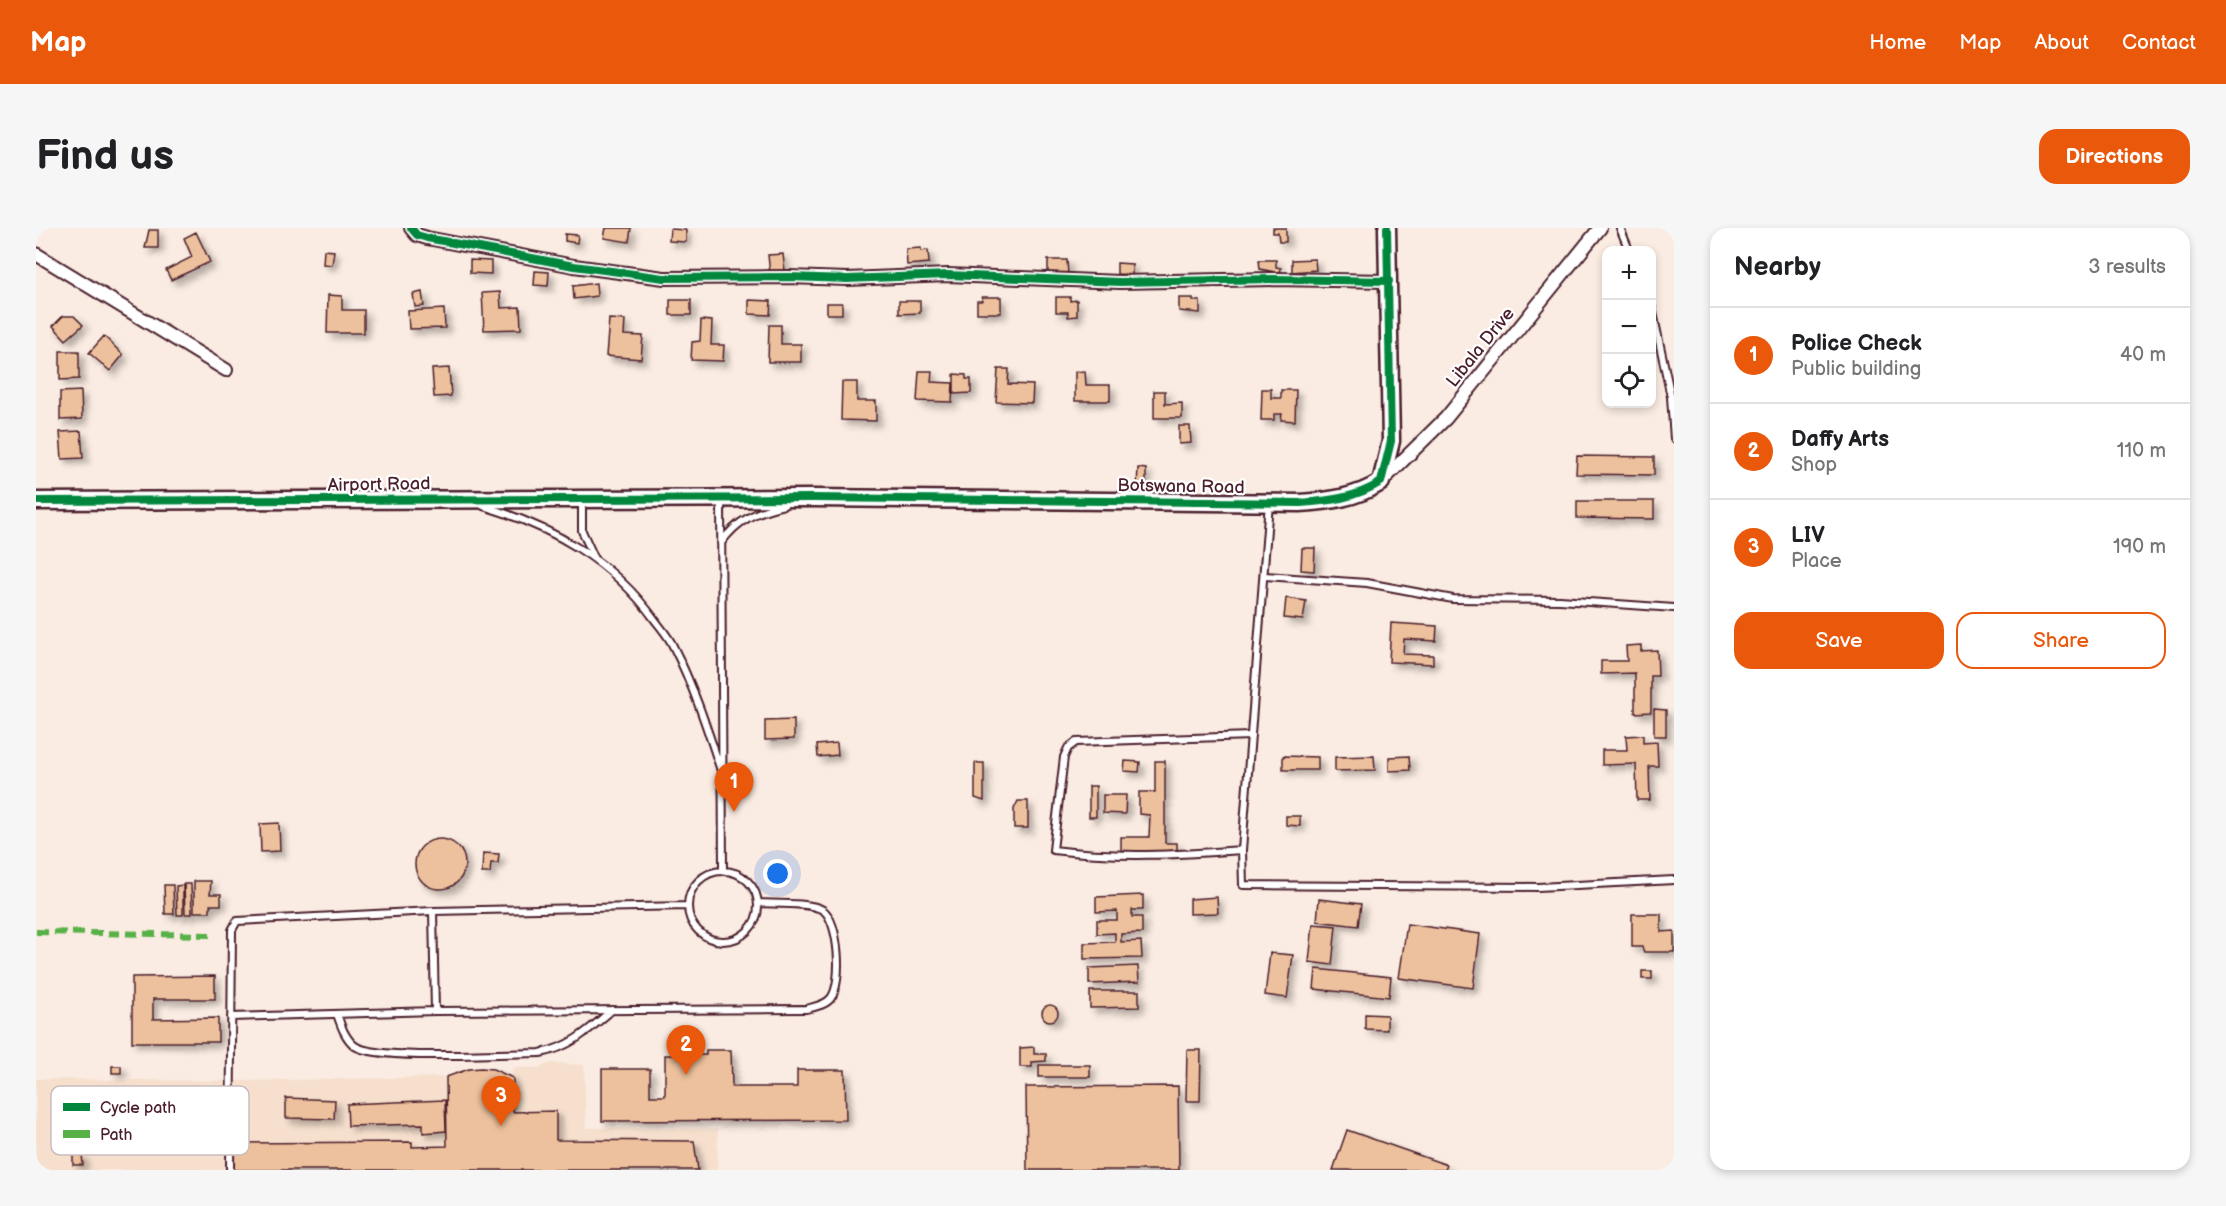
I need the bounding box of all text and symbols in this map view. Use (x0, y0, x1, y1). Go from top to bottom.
text: Map (30, 26, 86, 59)
text: Home (1869, 30, 1926, 55)
text: Map (1959, 30, 2001, 55)
text: About (2034, 30, 2089, 55)
text: Contact (2122, 30, 2196, 55)
button: Directions (2039, 129, 2190, 184)
text: Find us (36, 131, 174, 182)
map controls (1602, 246, 1656, 408)
button: + (1602, 246, 1656, 300)
text: Nearby (1734, 252, 1821, 283)
text: 3 results (2088, 255, 2166, 279)
button: − (1602, 300, 1656, 354)
street label: Libala Drive (1442, 303, 1519, 391)
text: Police Check (1791, 330, 1922, 357)
text: 1 (1749, 343, 1758, 367)
text: 40 m (2120, 343, 2166, 367)
button: locate (1602, 354, 1656, 408)
text: Public building (1791, 357, 1921, 381)
text: Daffy Arts (1791, 426, 1889, 453)
text: 2 (1748, 439, 1759, 463)
text: 110 m (2117, 439, 2166, 463)
text: Shop (1791, 453, 1837, 477)
street label: Airport Road (327, 473, 431, 496)
street label: Botswana Road (1117, 475, 1245, 498)
text: LIV (1791, 522, 1825, 549)
text: 3 (1748, 535, 1759, 559)
text: 190 m (2113, 535, 2166, 559)
text: Place (1791, 549, 1842, 573)
button: Save (1734, 612, 1944, 669)
button: Share (1956, 612, 2166, 669)
pin: 1 (714, 762, 754, 812)
your location (763, 859, 792, 888)
pin: 2 (666, 1026, 706, 1075)
pin: 3 (482, 1076, 520, 1126)
legend (51, 1086, 249, 1155)
text: Cycle path (100, 1099, 176, 1118)
text: Path (100, 1126, 132, 1145)

